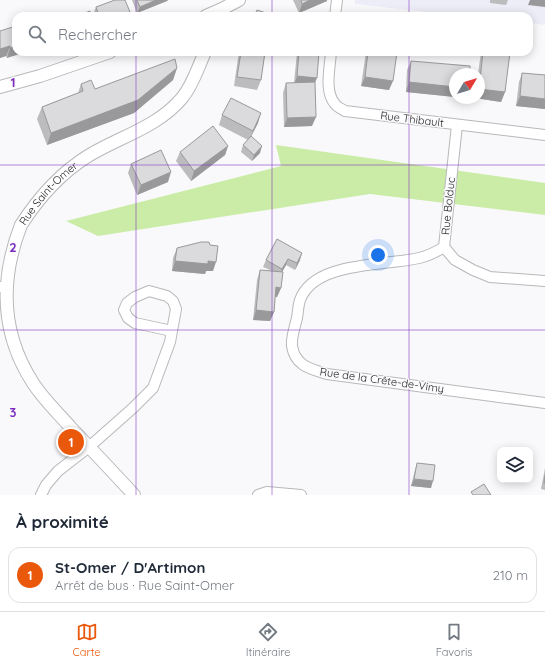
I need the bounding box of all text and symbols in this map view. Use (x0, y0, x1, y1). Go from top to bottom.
search box (12, 12, 533, 56)
icon: search (26, 23, 48, 45)
text: Rechercher (58, 25, 137, 44)
north arrow (449, 68, 485, 104)
text: 1 (10, 74, 16, 90)
street label: Rue Thibault (380, 108, 445, 130)
street label: Rue Saint-Omer (16, 158, 81, 228)
street label: Rue Bolduc (438, 176, 458, 235)
text: 2 (9, 239, 17, 255)
your location (368, 245, 388, 265)
street label: Rue de la Crête-de-Vimy (319, 364, 445, 396)
text: 3 (10, 404, 17, 420)
pin: 1 (58, 427, 84, 457)
map controls (497, 447, 533, 483)
button: layers (497, 447, 533, 483)
text: À proximité (16, 511, 109, 532)
text: St-Omer / D'Artimon (55, 558, 205, 577)
text: 1 (27, 567, 33, 583)
text: 210 m (493, 567, 528, 583)
text: Arrêt de bus · Rue Saint-Omer (55, 577, 234, 593)
tab: Carte (73, 621, 101, 659)
tab: Itinéraire (246, 621, 291, 659)
tab: Favoris (436, 621, 472, 659)

